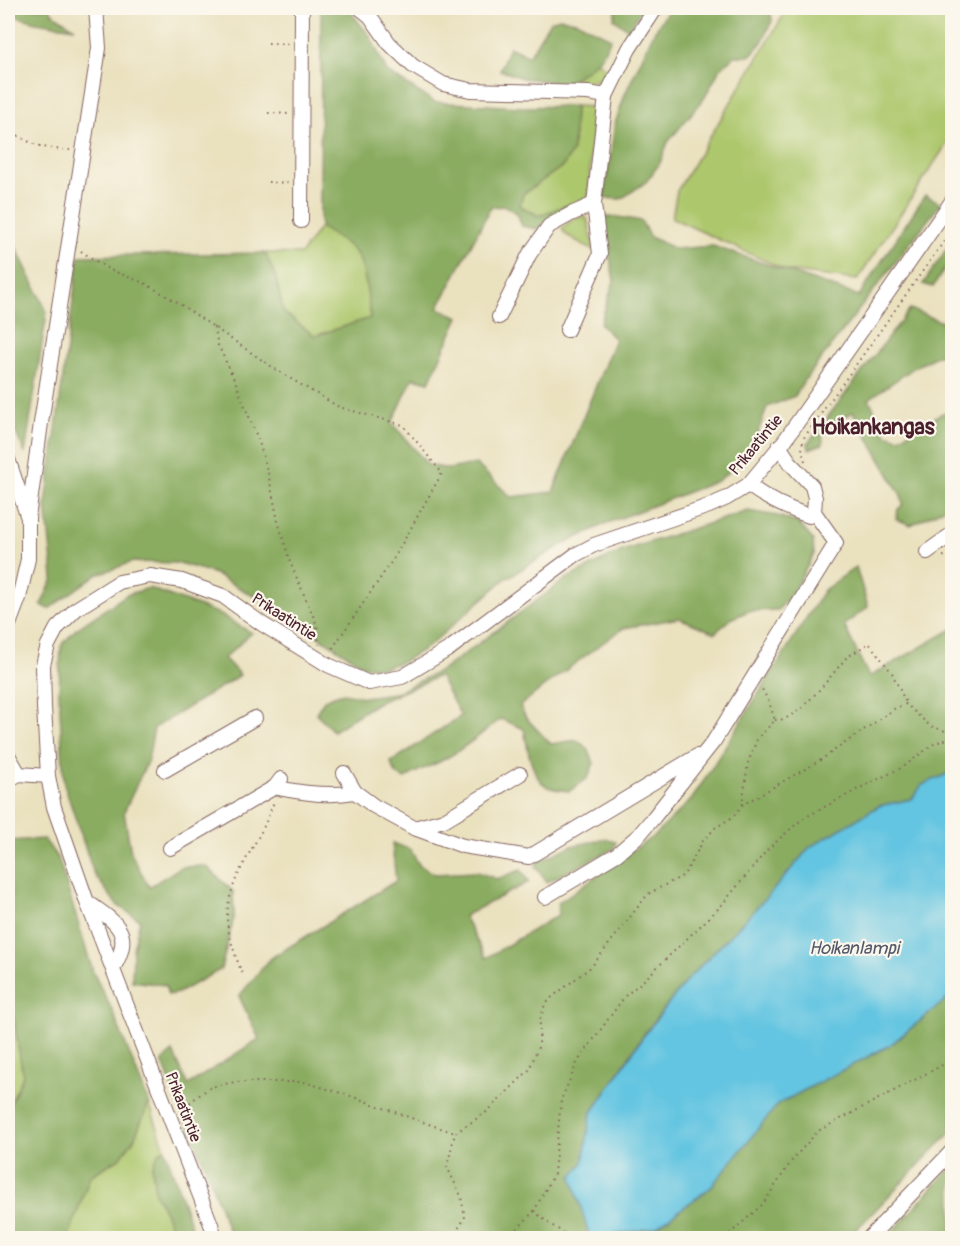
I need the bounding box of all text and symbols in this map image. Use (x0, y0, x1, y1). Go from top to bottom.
street label: Prikaatintie (725, 410, 787, 480)
district label: Hoikankangas (811, 413, 935, 441)
street label: Prikaatintie (248, 589, 320, 645)
water label: Hoikanlampi (809, 937, 902, 960)
street label: Prikaatintie (161, 1069, 206, 1145)

